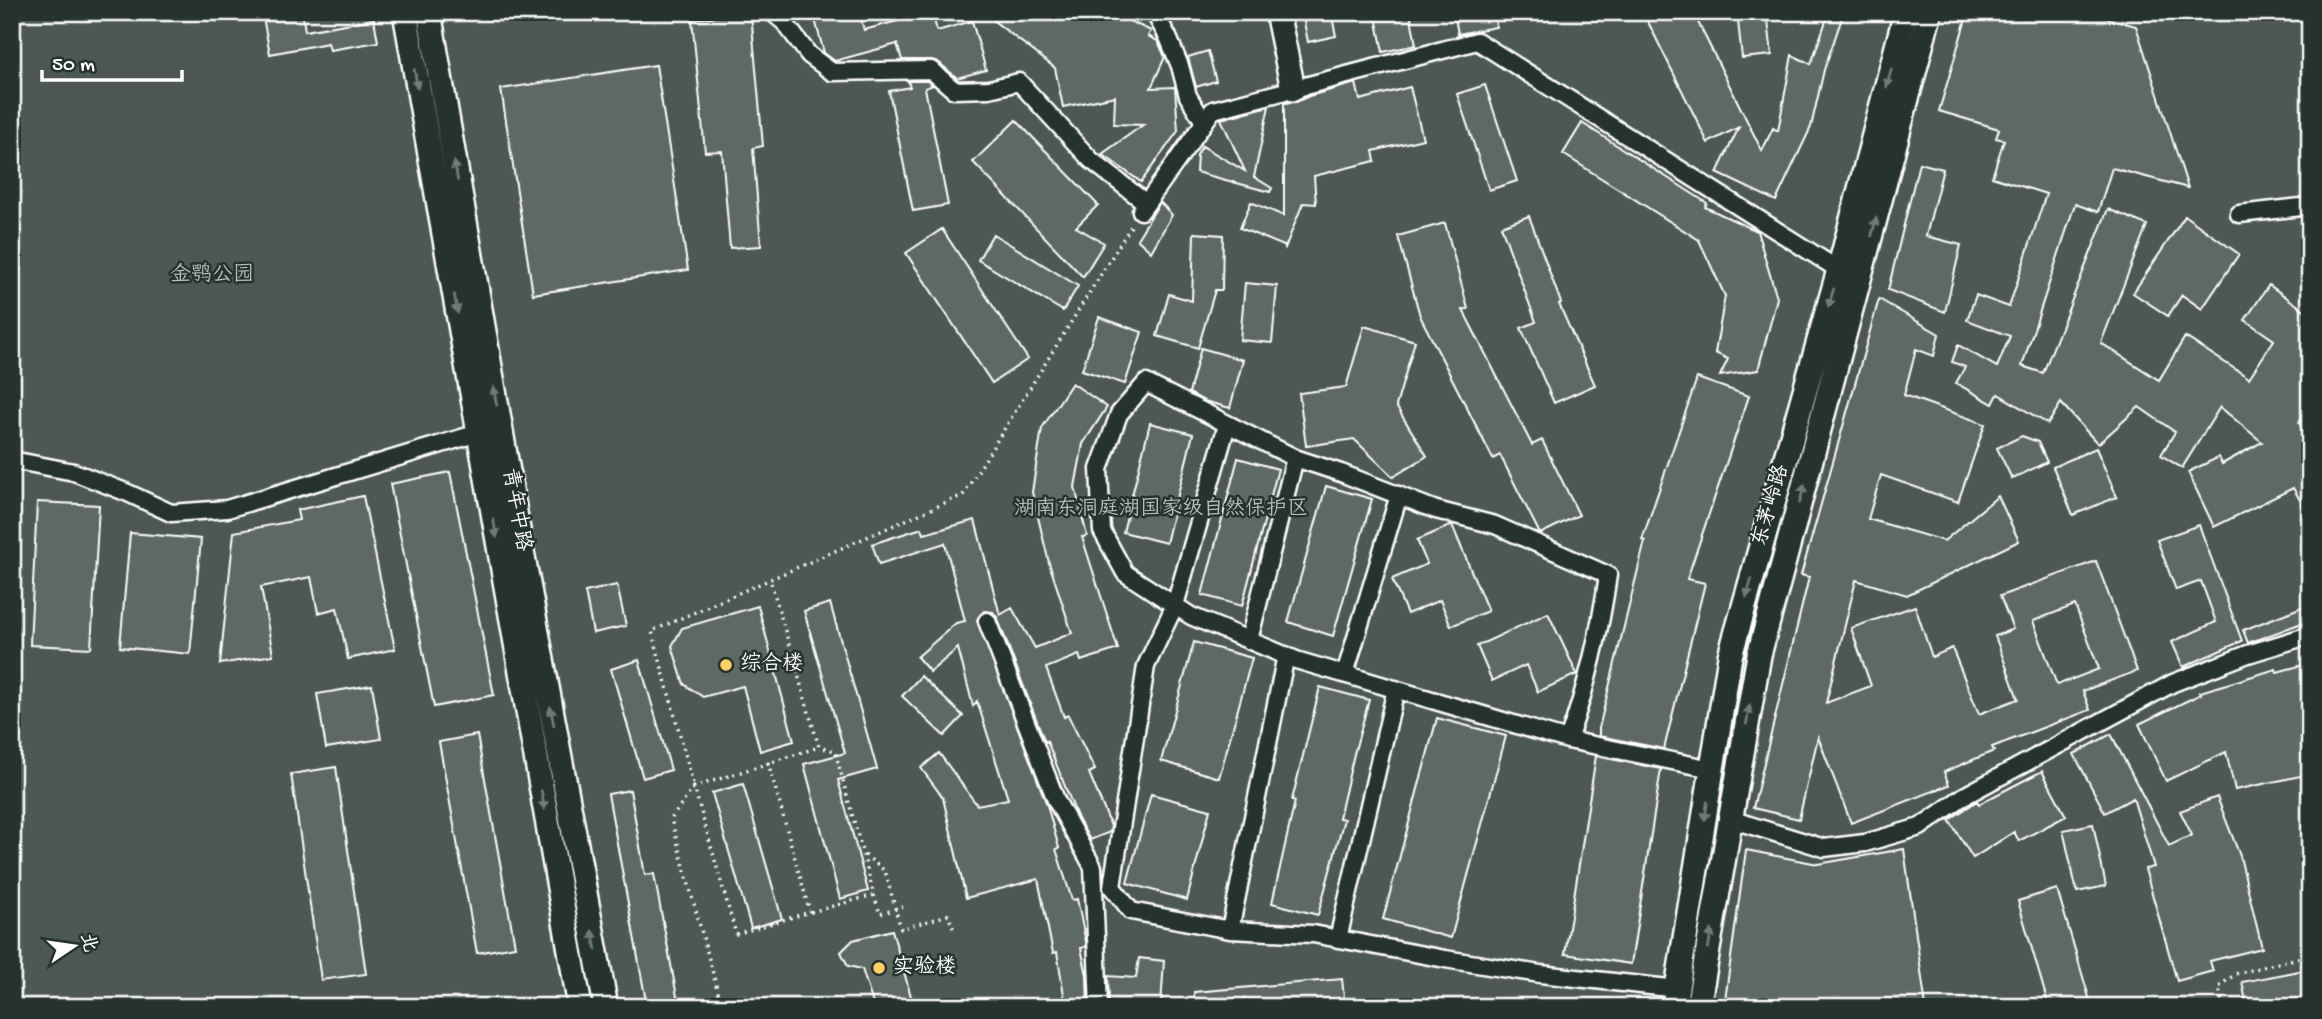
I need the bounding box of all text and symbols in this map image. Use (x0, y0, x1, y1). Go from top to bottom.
scale bar (42, 38, 182, 82)
text: 50 m (52, 54, 95, 79)
one-way arrow (1883, 67, 1894, 89)
one-way arrow (411, 69, 422, 91)
one-way arrow (450, 160, 461, 182)
one-way arrow (1869, 217, 1879, 238)
park label: 金鹗公园 (170, 262, 254, 289)
one-way arrow (1825, 288, 1836, 310)
one-way arrow (451, 293, 462, 315)
one-way arrow (489, 385, 500, 407)
street label: 东茅岭路 (1746, 462, 1796, 550)
street label: 青年中路 (495, 466, 537, 554)
one-way arrow (1797, 483, 1808, 505)
park label: 湖南东洞庭湖国家级自然保护区 (1014, 496, 1308, 523)
one-way arrow (490, 517, 501, 539)
one-way arrow (1744, 578, 1754, 599)
place label: 综合楼 (740, 651, 803, 678)
marker: 综合楼 (718, 657, 734, 673)
one-way arrow (1743, 704, 1754, 726)
one-way arrow (547, 705, 558, 727)
one-way arrow (538, 789, 549, 811)
one-way arrow (1700, 800, 1711, 822)
north arrow (38, 911, 108, 981)
one-way arrow (1705, 928, 1716, 950)
one-way arrow (588, 929, 599, 951)
text: 北 (74, 931, 100, 955)
place label: 实验楼 (893, 954, 956, 981)
marker: 实验楼 (871, 960, 887, 976)

